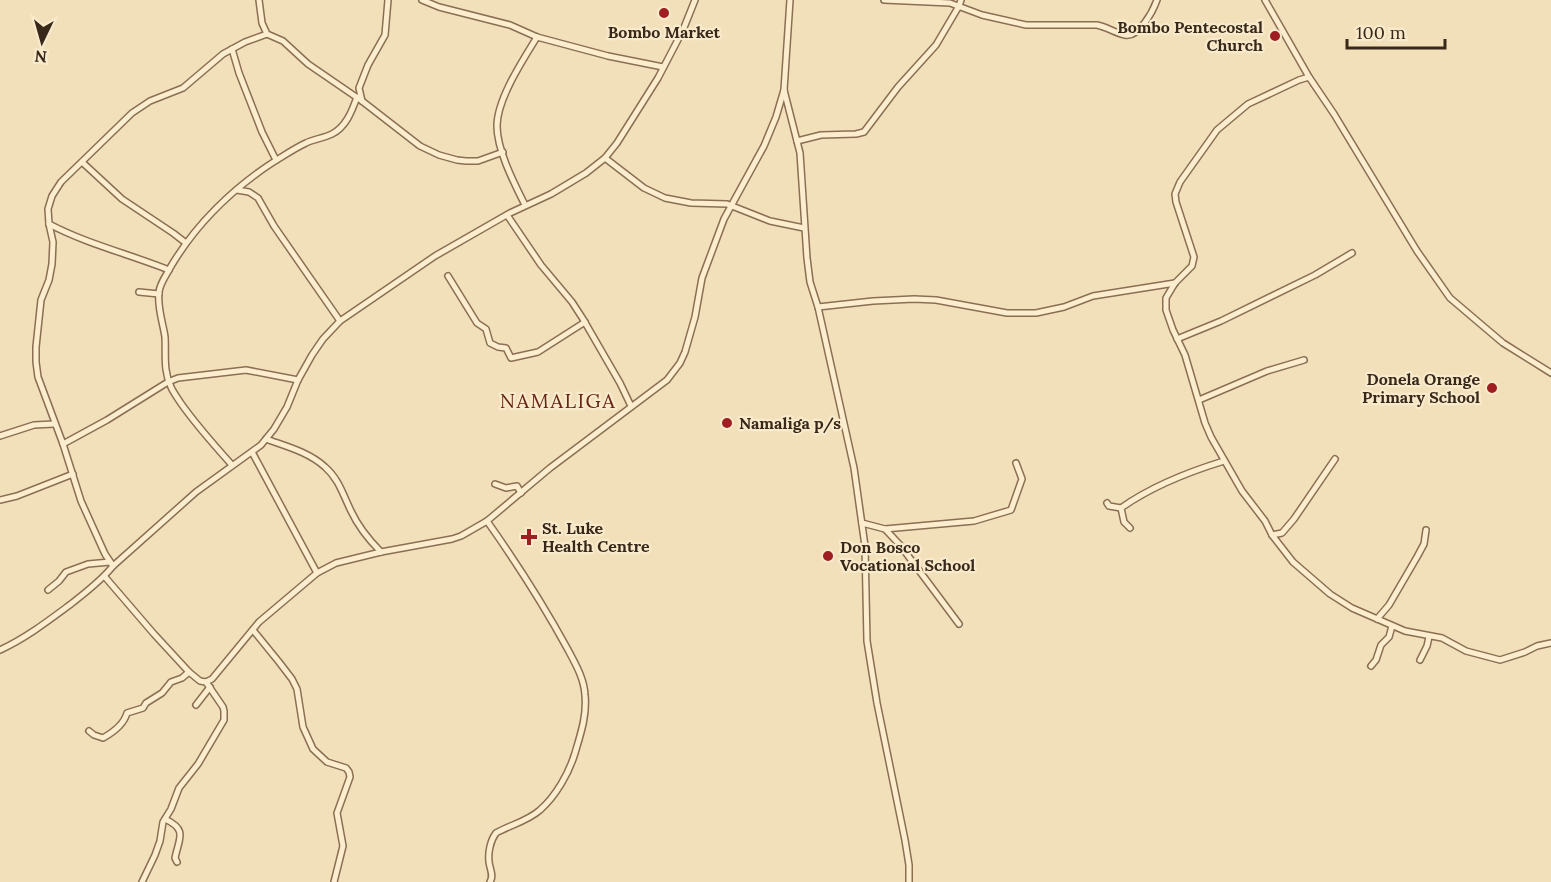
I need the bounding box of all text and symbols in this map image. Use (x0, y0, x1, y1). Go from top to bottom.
marker: Bombo Market (657, 6, 671, 20)
north arrow (12, 12, 72, 72)
scale bar (1347, 12, 1444, 50)
place label: Bombo Pentecostal Church (1117, 17, 1263, 55)
text: 100 m (1356, 21, 1406, 44)
place label: Bombo Market (608, 22, 721, 42)
marker: Bombo Pentecostal Church (1268, 29, 1282, 43)
text: N (34, 46, 48, 67)
place label: Donela Orange Primary School (1362, 369, 1480, 407)
marker: Donela Orange Primary School (1485, 381, 1499, 395)
district label: NAMALIGA (500, 388, 616, 413)
place label: Namaliga p/s (739, 413, 841, 434)
marker: Namaliga p/s (720, 416, 734, 430)
place label: St. Luke Health Centre (542, 518, 650, 556)
marker: St. Luke Health Centre (520, 528, 538, 546)
place label: Don Bosco Vocational School (840, 537, 975, 575)
marker: Don Bosco Vocational School (821, 549, 835, 563)

